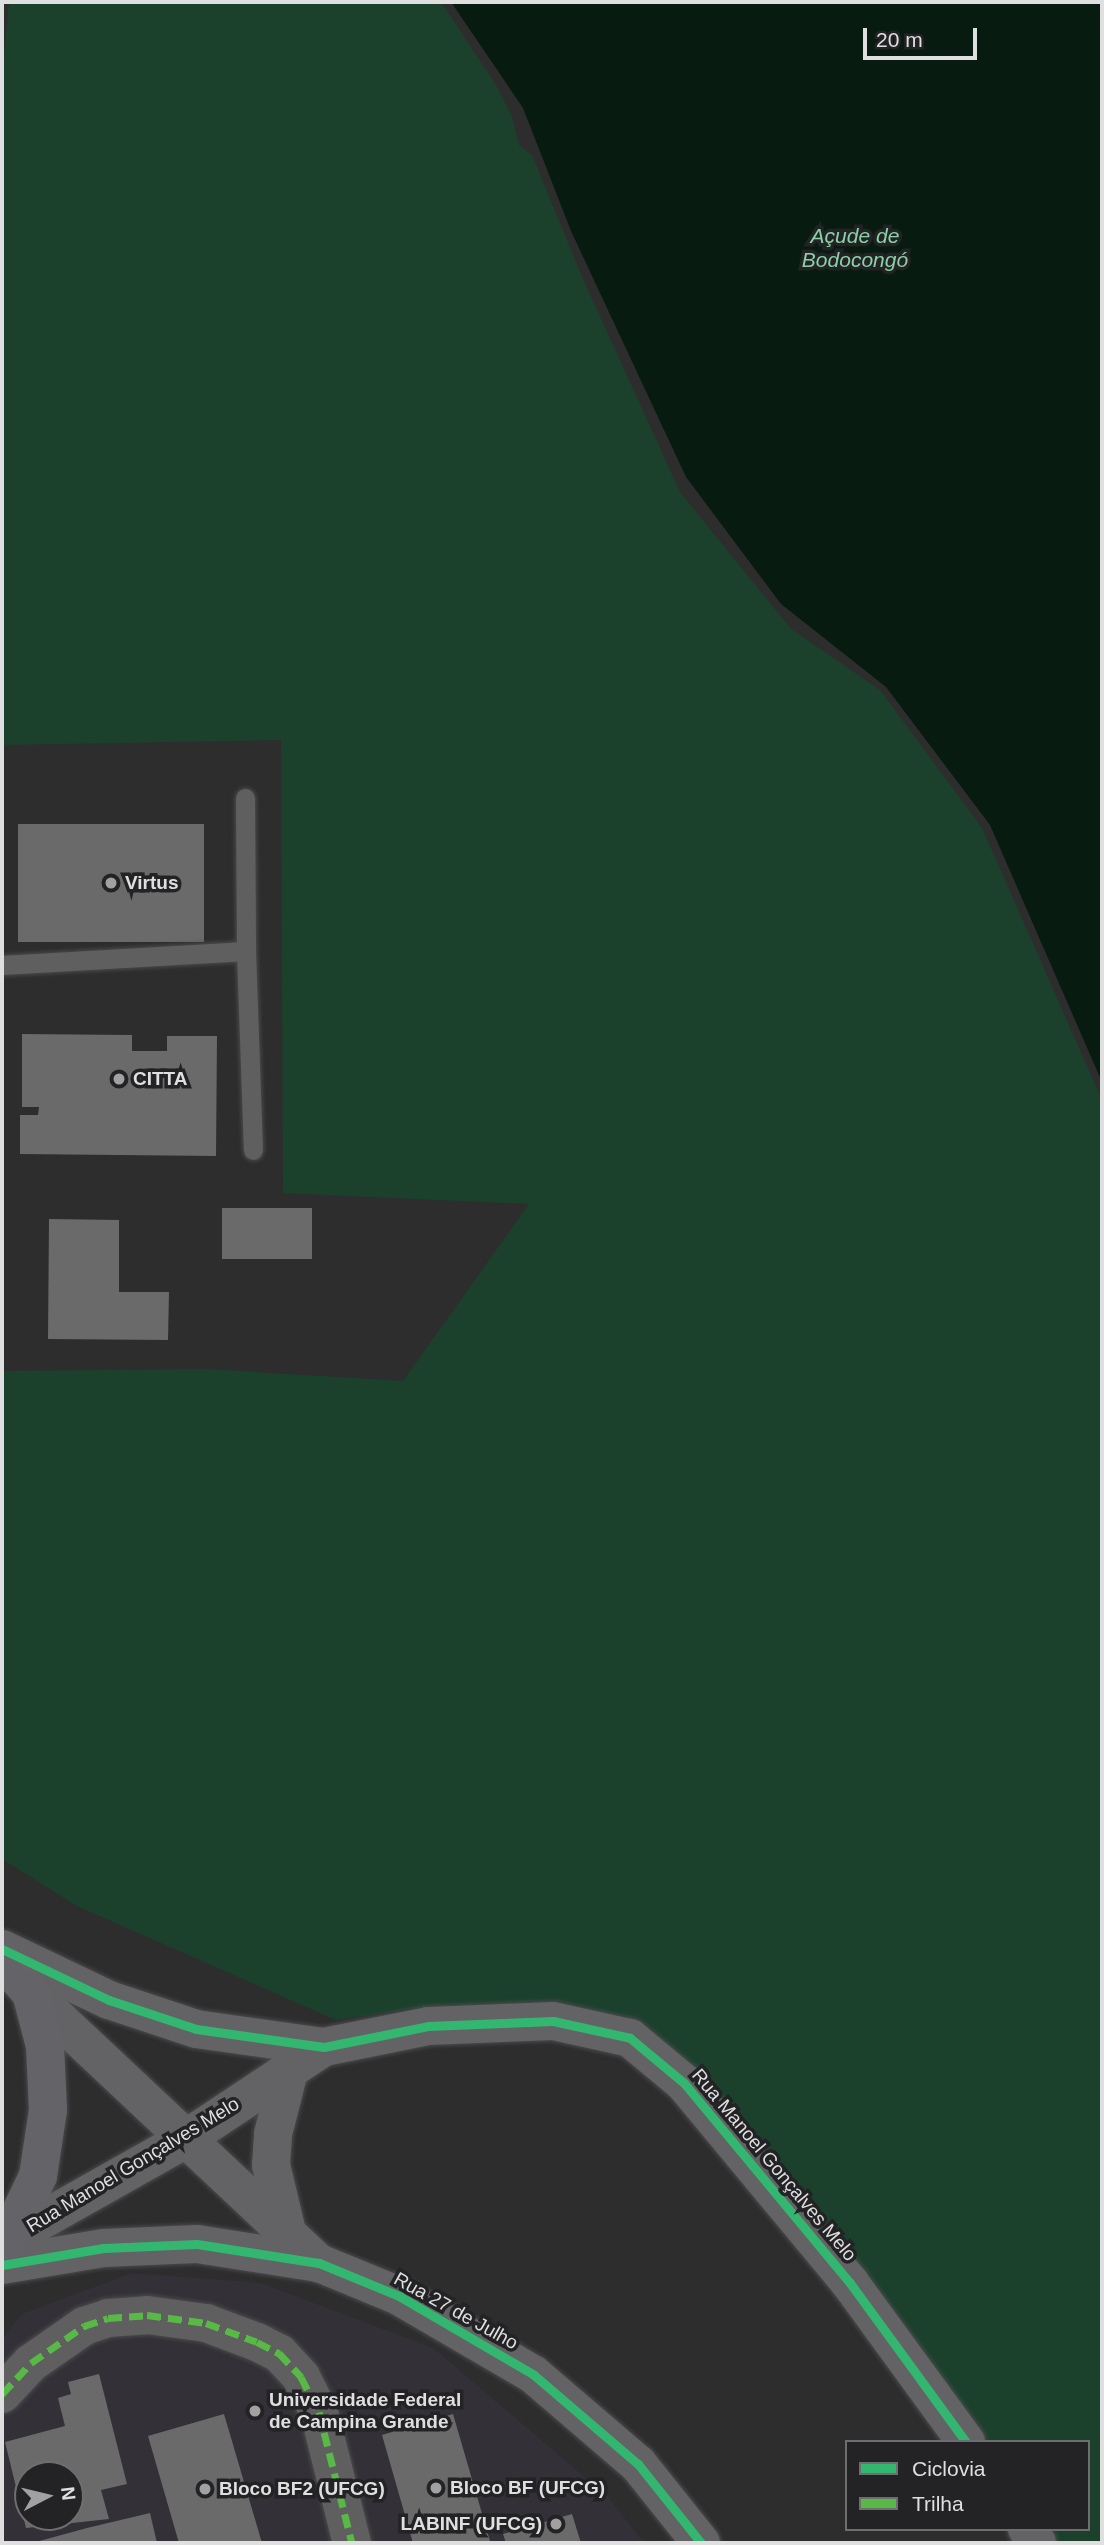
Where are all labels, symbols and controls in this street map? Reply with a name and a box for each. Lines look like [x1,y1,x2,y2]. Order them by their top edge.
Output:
scale bar [866,14,980,58]
text: 20 m [876,28,923,51]
water label: Açude de Bodocongó [802,223,908,273]
place label: Virtus [125,872,179,894]
marker: Virtus [103,875,119,891]
place label: CITTA [133,1068,188,1090]
marker: CITTA [111,1071,127,1087]
street label: Rua Manoel Gonçalves Melo [687,2064,861,2266]
street label: Rua Manoel Gonçalves Melo [23,2092,243,2238]
street label: Rua 27 de Julho [390,2267,522,2355]
place label: Universidade Federal de Campina Grande [269,2389,461,2433]
marker: Universidade Federal de Campina Grande [247,2403,263,2419]
legend [845,2440,1090,2531]
text: Ciclovia [912,2457,986,2480]
north arrow [14,2461,84,2531]
place label: Bloco BF (UFCG) [450,2477,605,2499]
place label: Bloco BF2 (UFCG) [219,2478,385,2500]
marker: Bloco BF (UFCG) [428,2480,444,2496]
marker: Bloco BF2 (UFCG) [197,2481,213,2497]
text: N [57,2486,80,2502]
text: Trilha [912,2492,964,2515]
place label: LABINF (UFCG) [401,2513,542,2535]
marker: LABINF (UFCG) [548,2516,564,2532]

